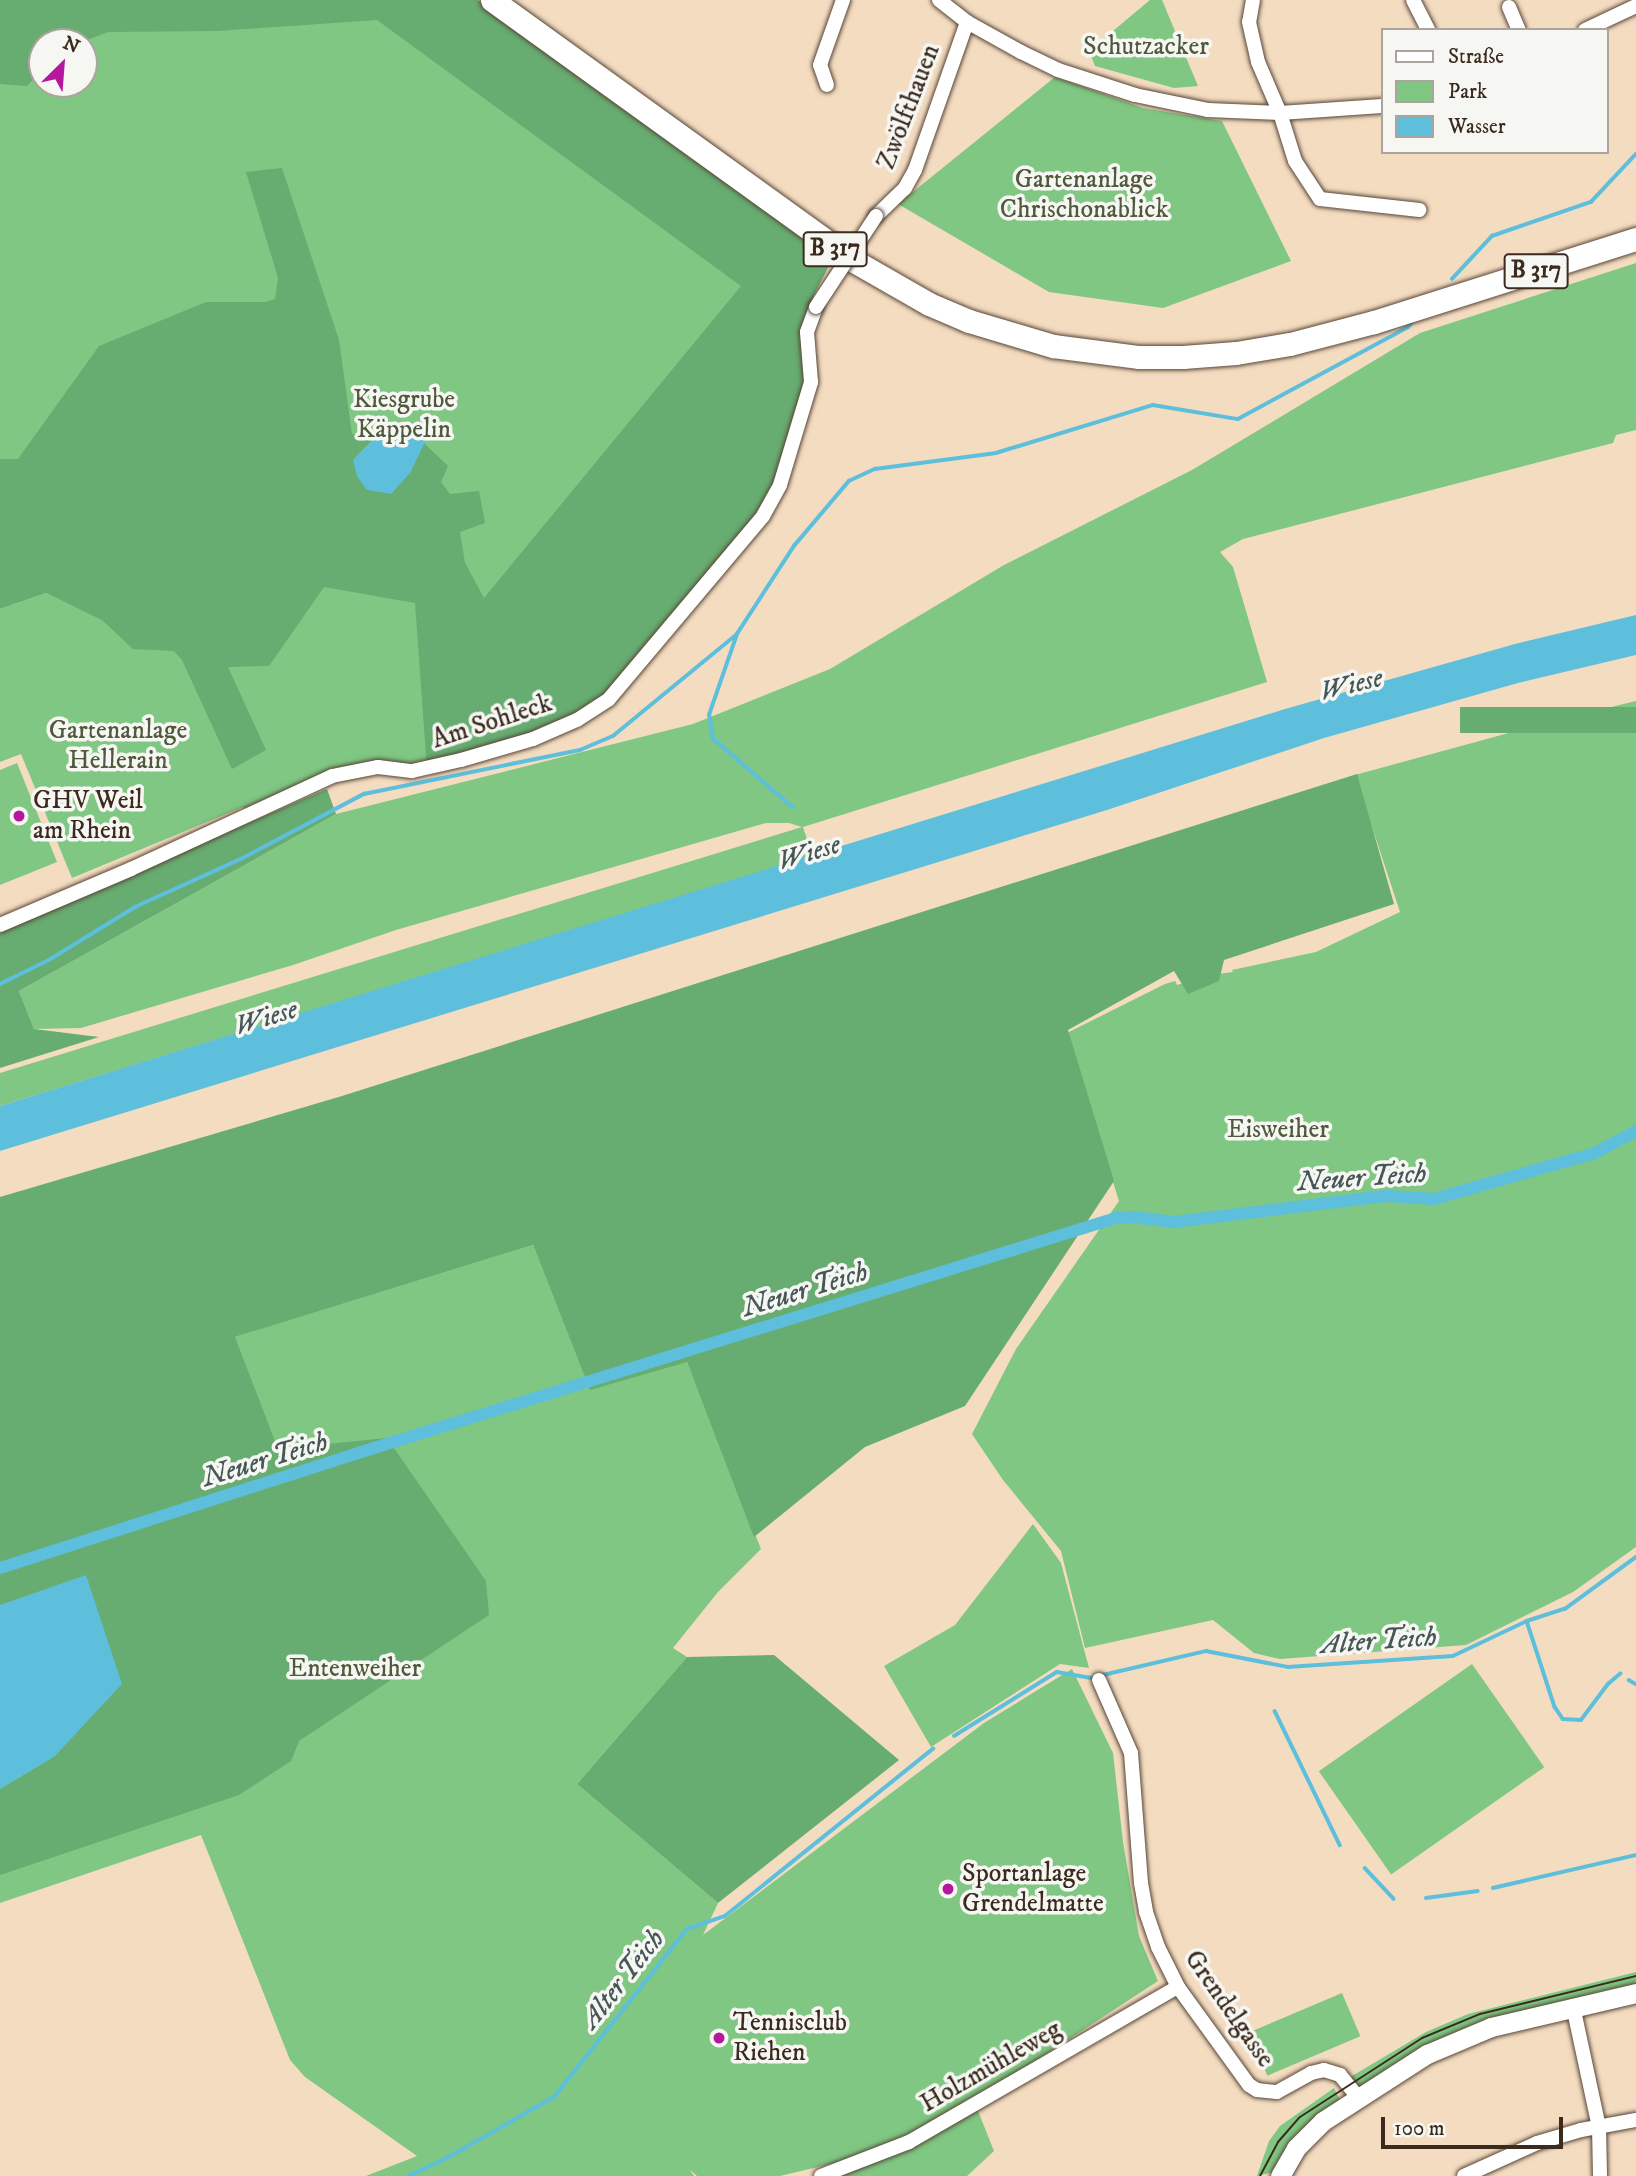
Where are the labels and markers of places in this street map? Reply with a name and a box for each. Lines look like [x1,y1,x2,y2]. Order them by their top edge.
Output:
place label: GHV Weil am Rhein [33,785,143,846]
marker: GHV Weil am Rhein [11,808,27,824]
place label: Sportanlage Grendelmatte [962,1858,1104,1920]
marker: Sportanlage Grendelmatte [940,1881,956,1897]
place label: Tennisclub Riehen [733,2007,847,2068]
marker: Tennisclub Riehen [711,2030,727,2046]

